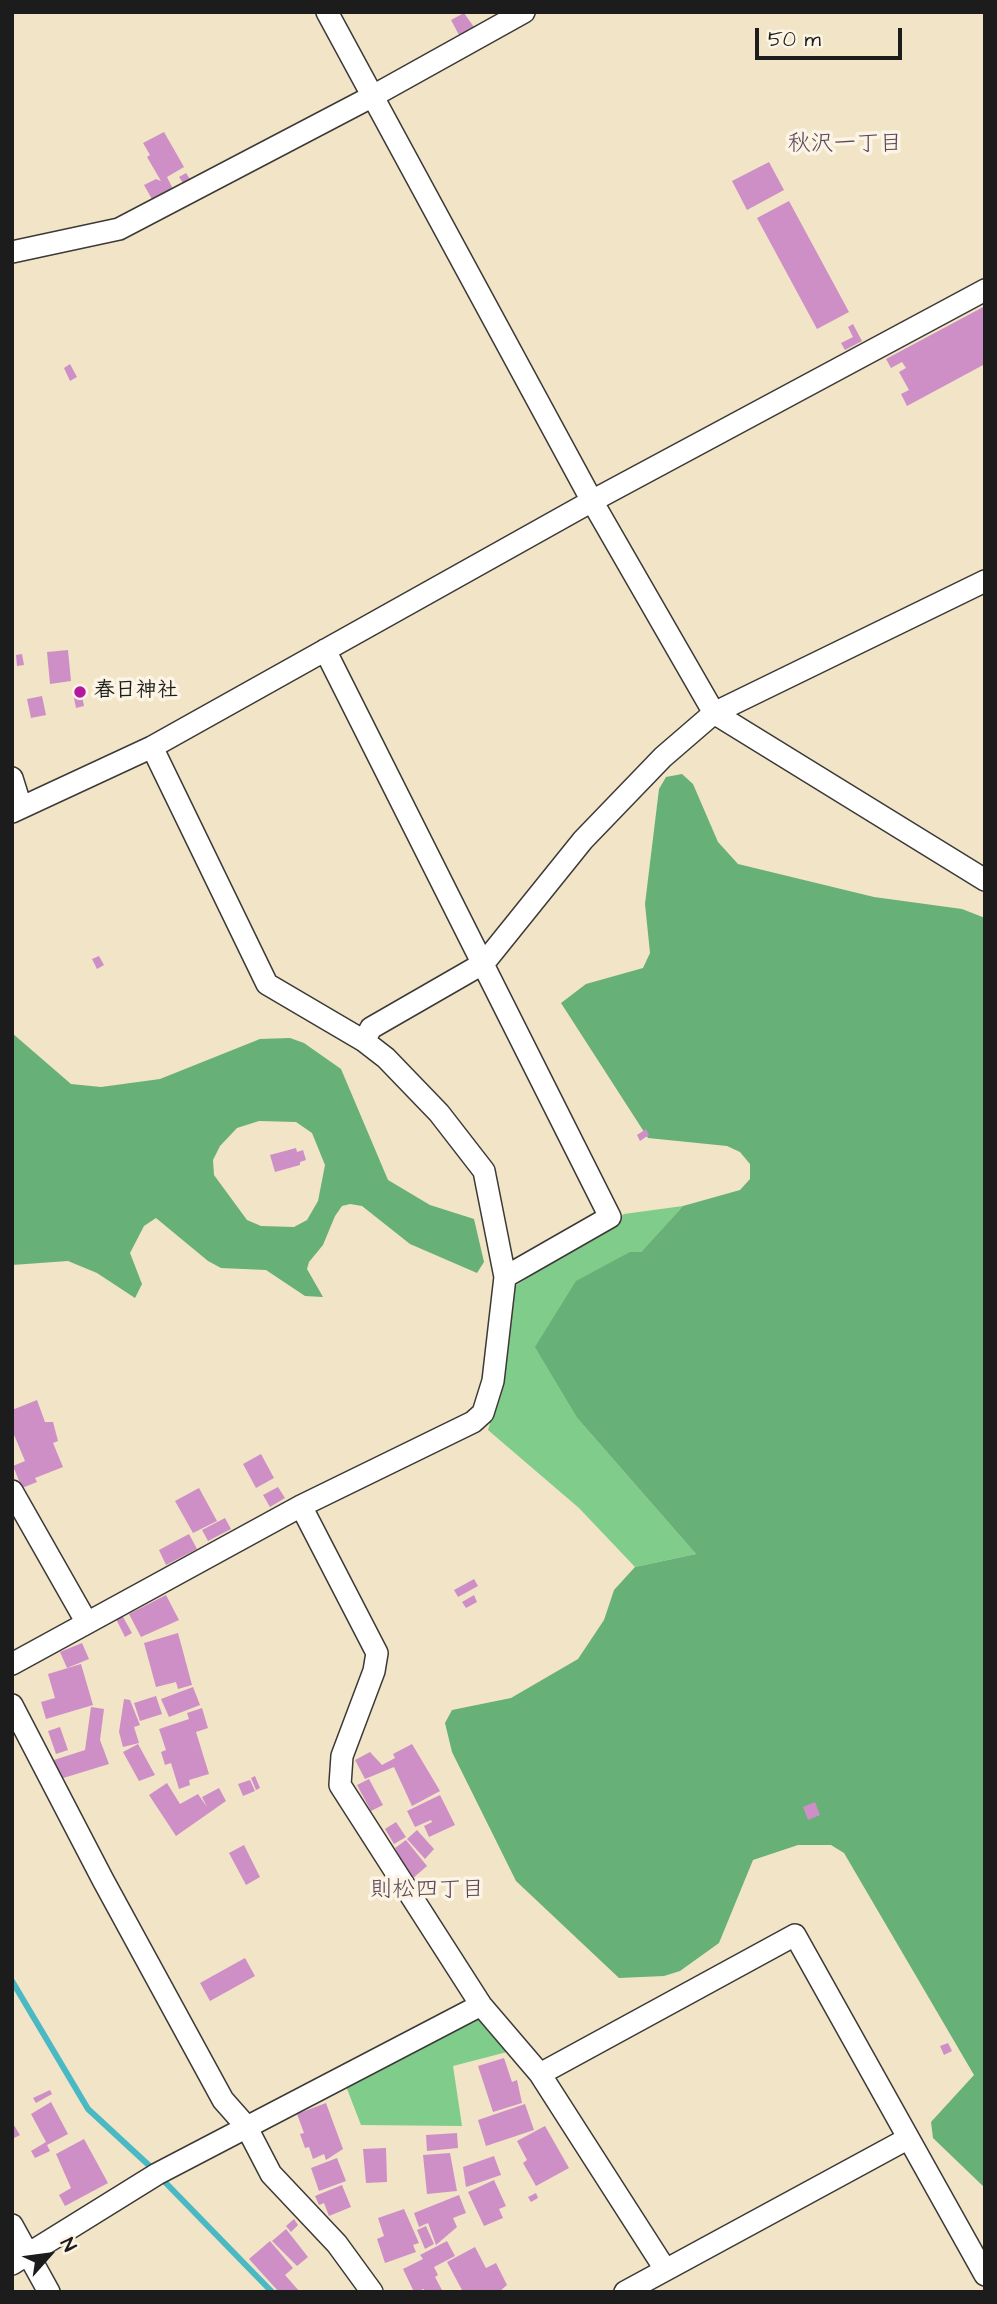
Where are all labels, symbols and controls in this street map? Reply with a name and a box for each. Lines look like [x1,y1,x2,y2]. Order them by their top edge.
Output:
scale bar [759,14,906,58]
text: 50 m [768,25,821,54]
district label: 秋沢一丁目 [788,131,902,159]
place label: 春日神社 [94,679,178,705]
marker: 春日神社 [72,684,88,700]
district label: 則松四丁目 [370,1877,484,1905]
north arrow [14,2220,84,2290]
text: N [53,2233,83,2257]

